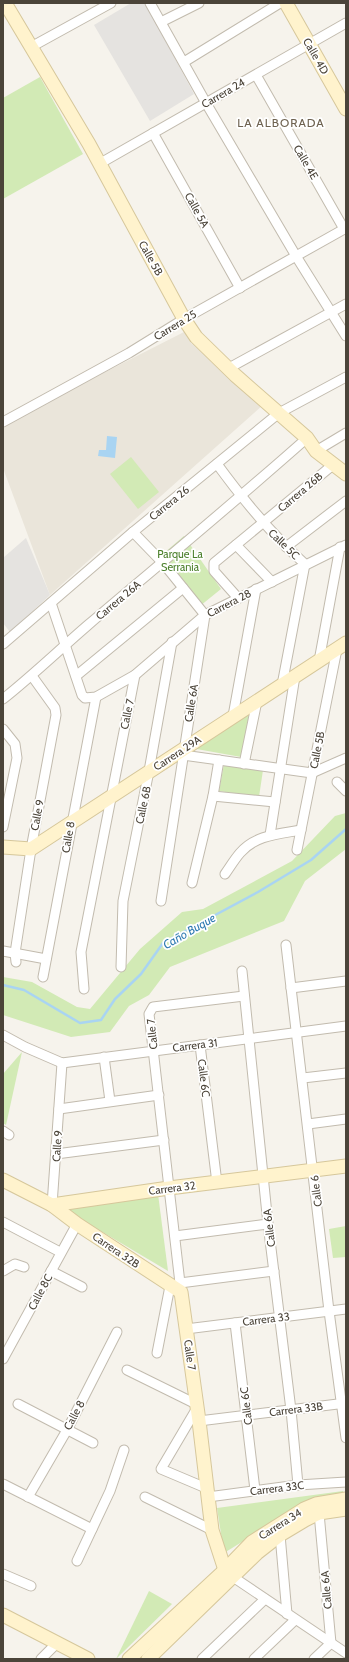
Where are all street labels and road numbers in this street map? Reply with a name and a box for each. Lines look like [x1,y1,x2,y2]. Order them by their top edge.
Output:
street label: Calle 4D [300,35,332,77]
street label: Carrera 24 [199,75,248,111]
street label: Calle 4E [290,142,322,182]
street label: Calle 5A [182,190,212,230]
street label: Calle 5B [136,238,166,278]
street label: Carrera 25 [151,307,199,343]
street label: Carrera 26B [275,469,326,515]
street label: Carrera 26 [146,483,192,523]
street label: Calle 5C [265,526,303,562]
street label: Carrera 26A [93,577,144,623]
street label: Carrera 28 [204,586,254,620]
street label: Calle 6A [181,683,201,723]
street label: Calle 7 [117,697,137,731]
street label: Calle 5B [307,730,328,770]
street label: Carrera 29A [150,732,204,774]
street label: Calle 6B [132,784,154,825]
street label: Calle 9 [27,798,47,832]
street label: Calle 8 [58,820,78,854]
street label: Calle 7 [143,1017,161,1050]
street label: Carrera 31 [172,1035,218,1055]
street label: Calle 6C [195,1058,213,1098]
street label: Calle 9 [49,1130,65,1162]
street label: Calle 6 [307,1174,325,1208]
street label: Carrera 32 [148,1178,197,1198]
street label: Calle 6A [260,1208,278,1248]
street label: Carrera 32B [90,1229,143,1271]
street label: Calle 8C [25,1271,55,1312]
street label: Carrera 33 [242,1309,290,1329]
street label: Calle 7 [181,1339,199,1372]
street label: Calle 6C [237,1386,255,1426]
street label: Calle 8 [60,1398,88,1432]
street label: Carrera 33B [268,1399,324,1419]
street label: Carrera 33C [249,1478,305,1498]
street label: Carrera 34 [256,1505,305,1543]
street label: Calle 6A [317,1570,335,1610]

